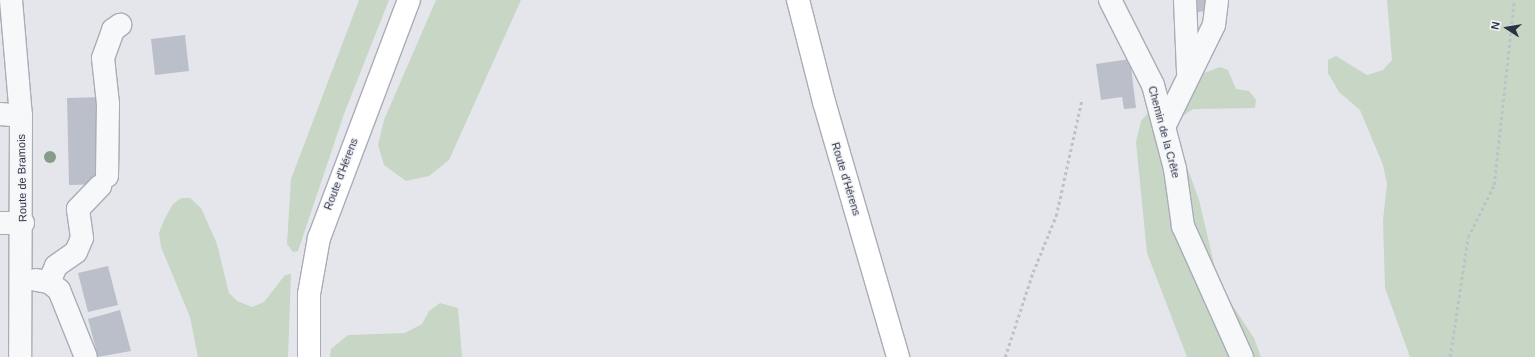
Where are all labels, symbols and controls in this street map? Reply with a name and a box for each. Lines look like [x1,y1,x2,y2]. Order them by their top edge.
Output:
north arrow [1487,8,1527,48]
text: N [1489,20,1502,31]
street label: Chemin de la Crête [1145,85,1183,179]
street label: Route de Bramois [15,134,29,222]
street label: Route d'Hérens [321,136,361,212]
street label: Route d'Hérens [829,141,863,217]

